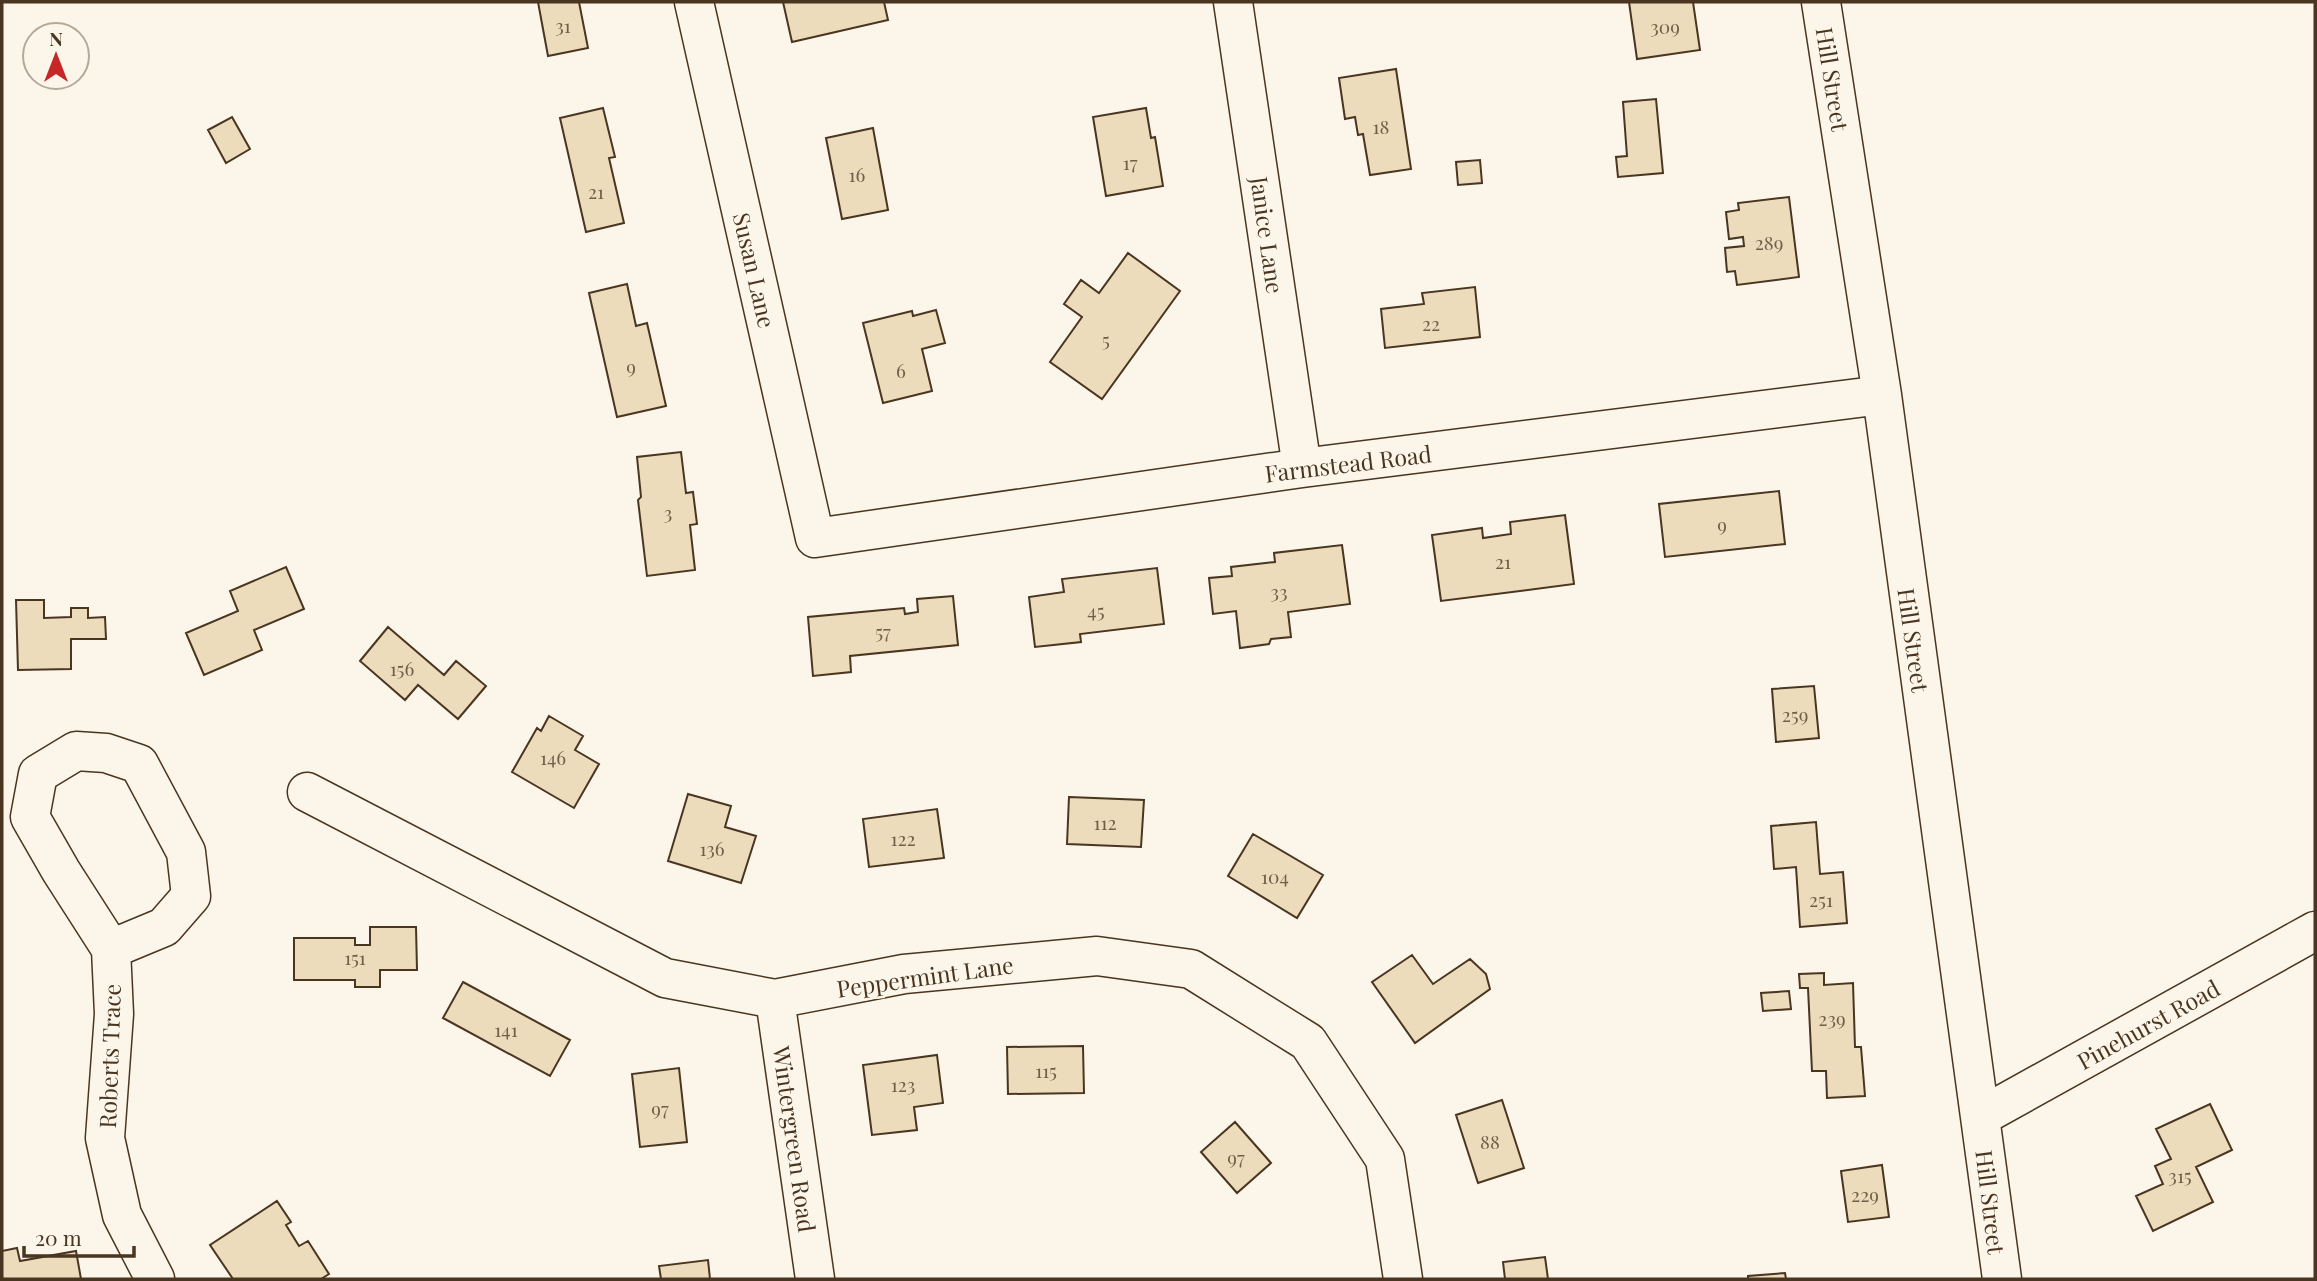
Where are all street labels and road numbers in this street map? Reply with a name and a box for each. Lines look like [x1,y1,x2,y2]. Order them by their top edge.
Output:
street label: Hill Street [1809,25,1857,134]
street label: Janice Lane [1244,174,1292,295]
street label: Susan Lane [727,209,783,331]
street label: Farmstead Road [1263,437,1433,489]
street label: Hill Street [1891,586,1937,695]
street label: Peppermint Lane [835,948,1015,1004]
street label: Pinehurst Road [2071,972,2225,1076]
street label: Roberts Trace [91,983,127,1129]
street label: Wintergreen Road [766,1043,823,1234]
street label: Hill Street [1969,1148,2013,1257]

